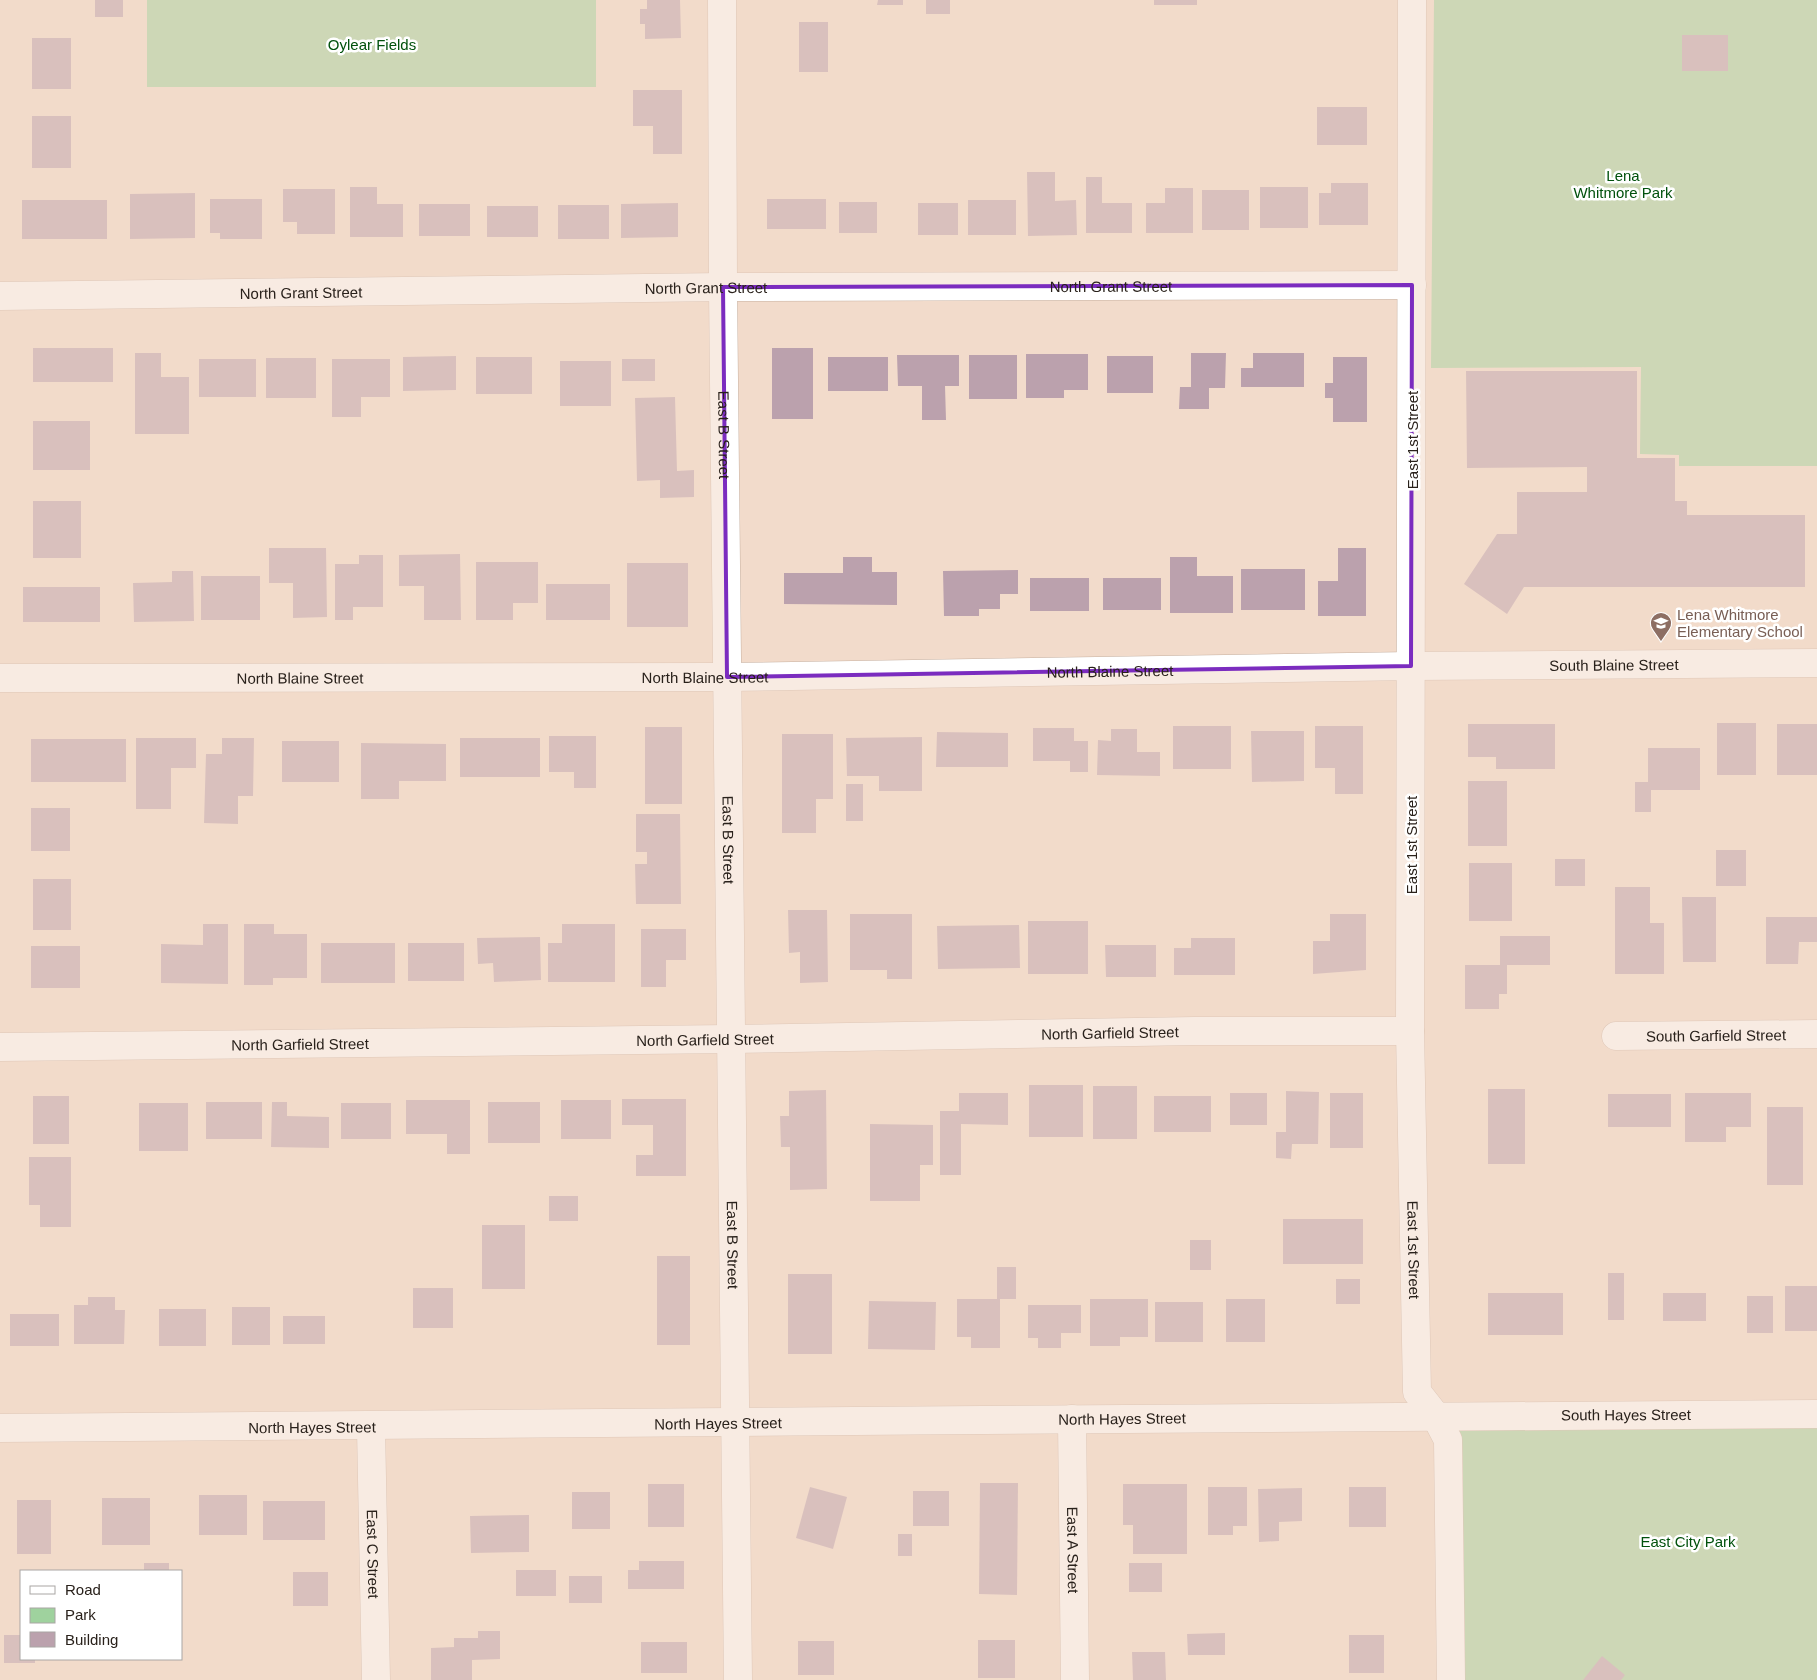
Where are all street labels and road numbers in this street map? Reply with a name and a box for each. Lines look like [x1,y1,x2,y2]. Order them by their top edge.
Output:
street label: North Grant Street [1050,277,1173,295]
street label: North Grant Street [645,278,768,296]
street label: North Grant Street [240,283,363,302]
street label: East 1st Street [1404,390,1421,489]
street label: East B Street [716,391,734,480]
street label: South Blaine Street [1549,656,1679,673]
street label: North Blaine Street [1046,661,1174,680]
street label: North Blaine Street [642,668,769,686]
street label: North Blaine Street [237,669,364,686]
street label: East 1st Street [1403,795,1420,894]
street label: East B Street [720,796,738,885]
street label: North Garfield Street [1041,1023,1180,1042]
street label: South Garfield Street [1646,1026,1787,1044]
street label: North Garfield Street [636,1030,775,1049]
street label: North Garfield Street [231,1034,370,1053]
street label: East B Street [724,1201,742,1290]
street label: East 1st Street [1405,1201,1424,1300]
street label: South Hayes Street [1561,1406,1692,1423]
street label: North Hayes Street [1058,1409,1187,1427]
street label: North Hayes Street [654,1414,783,1432]
street label: North Hayes Street [248,1418,377,1436]
street label: East A Street [1065,1507,1083,1594]
street label: East C Street [364,1509,383,1600]

